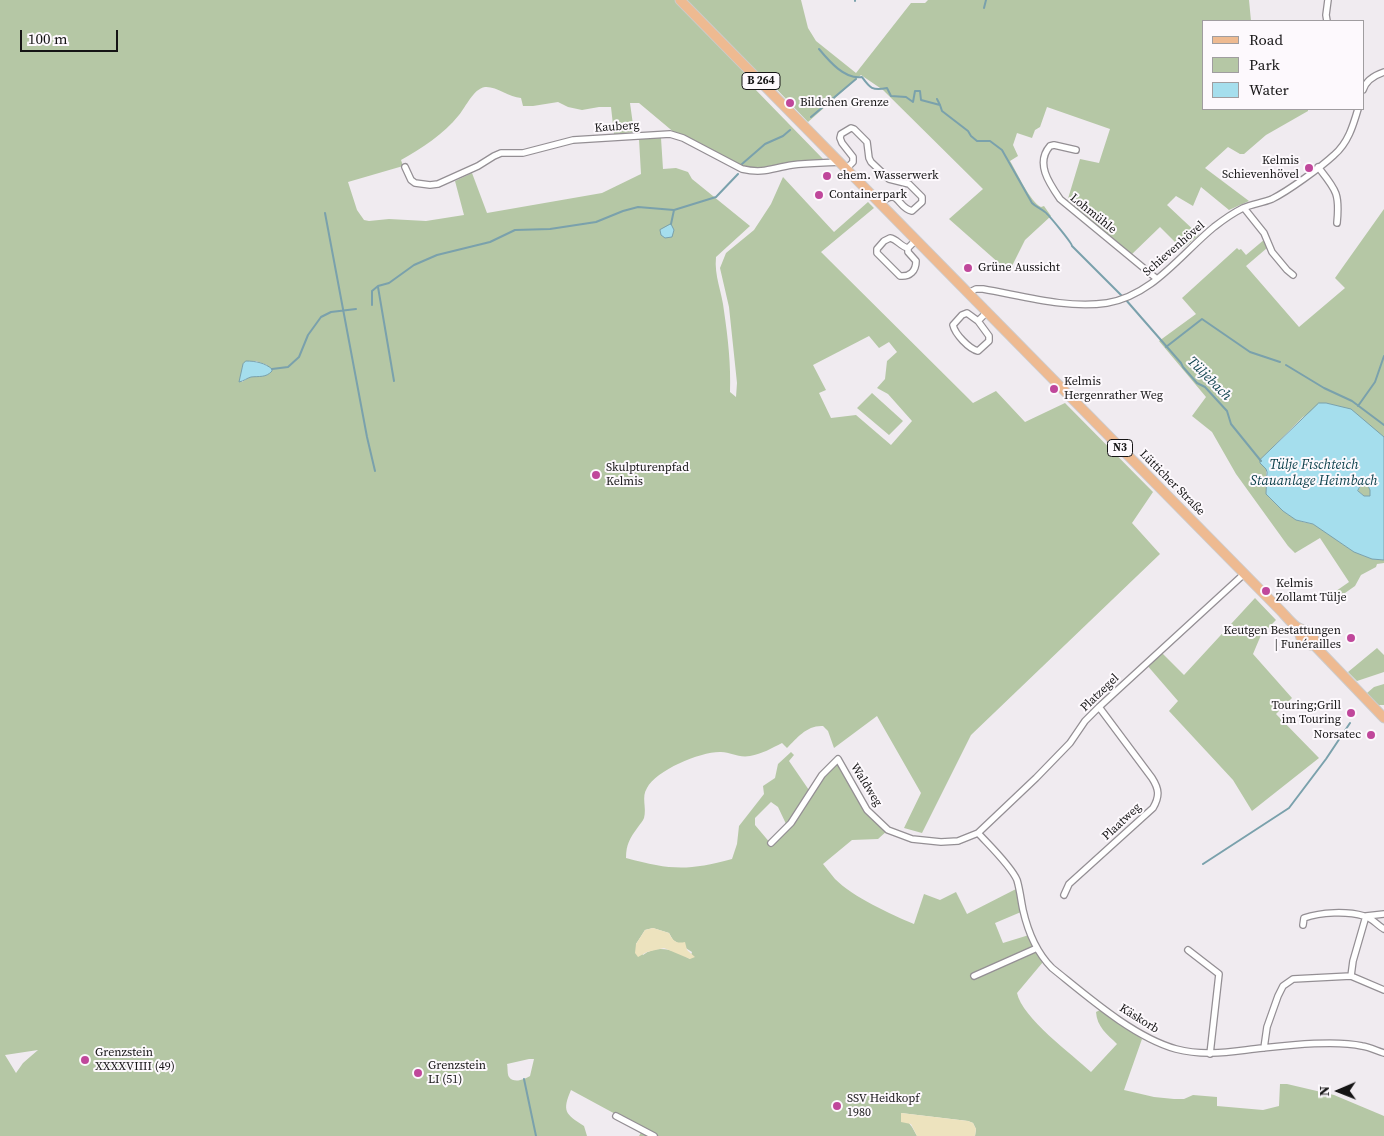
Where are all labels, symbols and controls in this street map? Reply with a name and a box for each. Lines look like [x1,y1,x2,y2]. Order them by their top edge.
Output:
scale bar [22,20,120,52]
legend [1202,20,1364,110]
text: 100 m [28,28,68,49]
text: Road [1249,29,1283,50]
text: Park [1249,54,1280,75]
road number: B 264 [742,72,780,90]
text: Water [1249,79,1289,100]
place label: Bildchen Grenze [800,96,889,110]
marker: Bildchen Grenze [784,97,796,109]
street label: Kauberg [594,118,640,136]
place label: Kelmis Schievenhövel [1222,154,1299,182]
marker: Kelmis Schievenhövel [1303,162,1315,174]
place label: ehem. Wasserwerk [837,169,939,183]
marker: ehem. Wasserwerk [821,170,833,182]
place label: Containerpark [829,188,907,202]
marker: Containerpark [813,189,825,201]
street label: Lohmühle [1067,191,1119,237]
street label: Schievenhövel [1140,218,1208,280]
place label: Grüne Aussicht [978,261,1060,275]
marker: Grüne Aussicht [962,262,974,274]
water label: Tüljebach [1183,353,1235,405]
place label: Kelmis Hergenrather Weg [1064,375,1163,403]
marker: Kelmis Hergenrather Weg [1048,383,1060,395]
road number: N3 [1108,439,1132,456]
street label: Lütticher Straße [1136,447,1208,519]
water label: Tülje Fischteich Stauanlage Heimbach [1250,457,1378,490]
place label: Skulpturenpfad Kelmis [606,461,689,489]
marker: Skulpturenpfad Kelmis [590,469,602,481]
place label: Kelmis Zollamt Tülje [1276,577,1347,605]
marker: Kelmis Zollamt Tülje [1260,585,1272,597]
place label: Keutgen Bestattungen | Funérailles [1223,624,1341,652]
marker: Keutgen Bestattungen | Funérailles [1345,632,1357,644]
street label: Platzegel [1078,671,1122,715]
place label: Touring;Grill im Touring [1271,699,1341,727]
marker: Touring;Grill im Touring [1345,707,1357,719]
place label: Norsatec [1314,728,1361,742]
marker: Norsatec [1365,729,1377,741]
street label: Waldweg [847,761,885,809]
street label: Plaatweg [1100,800,1144,844]
street label: Käskorb [1117,1001,1161,1037]
place label: Grenzstein XXXXVIIII (49) [95,1046,175,1074]
marker: Grenzstein XXXXVIIII (49) [79,1054,91,1066]
place label: Grenzstein LI (51) [428,1059,486,1087]
north arrow [1314,1066,1364,1116]
marker: Grenzstein LI (51) [412,1067,424,1079]
text: N [1314,1086,1334,1097]
place label: SSV Heidkopf 1980 [847,1092,919,1120]
marker: SSV Heidkopf 1980 [831,1100,843,1112]

